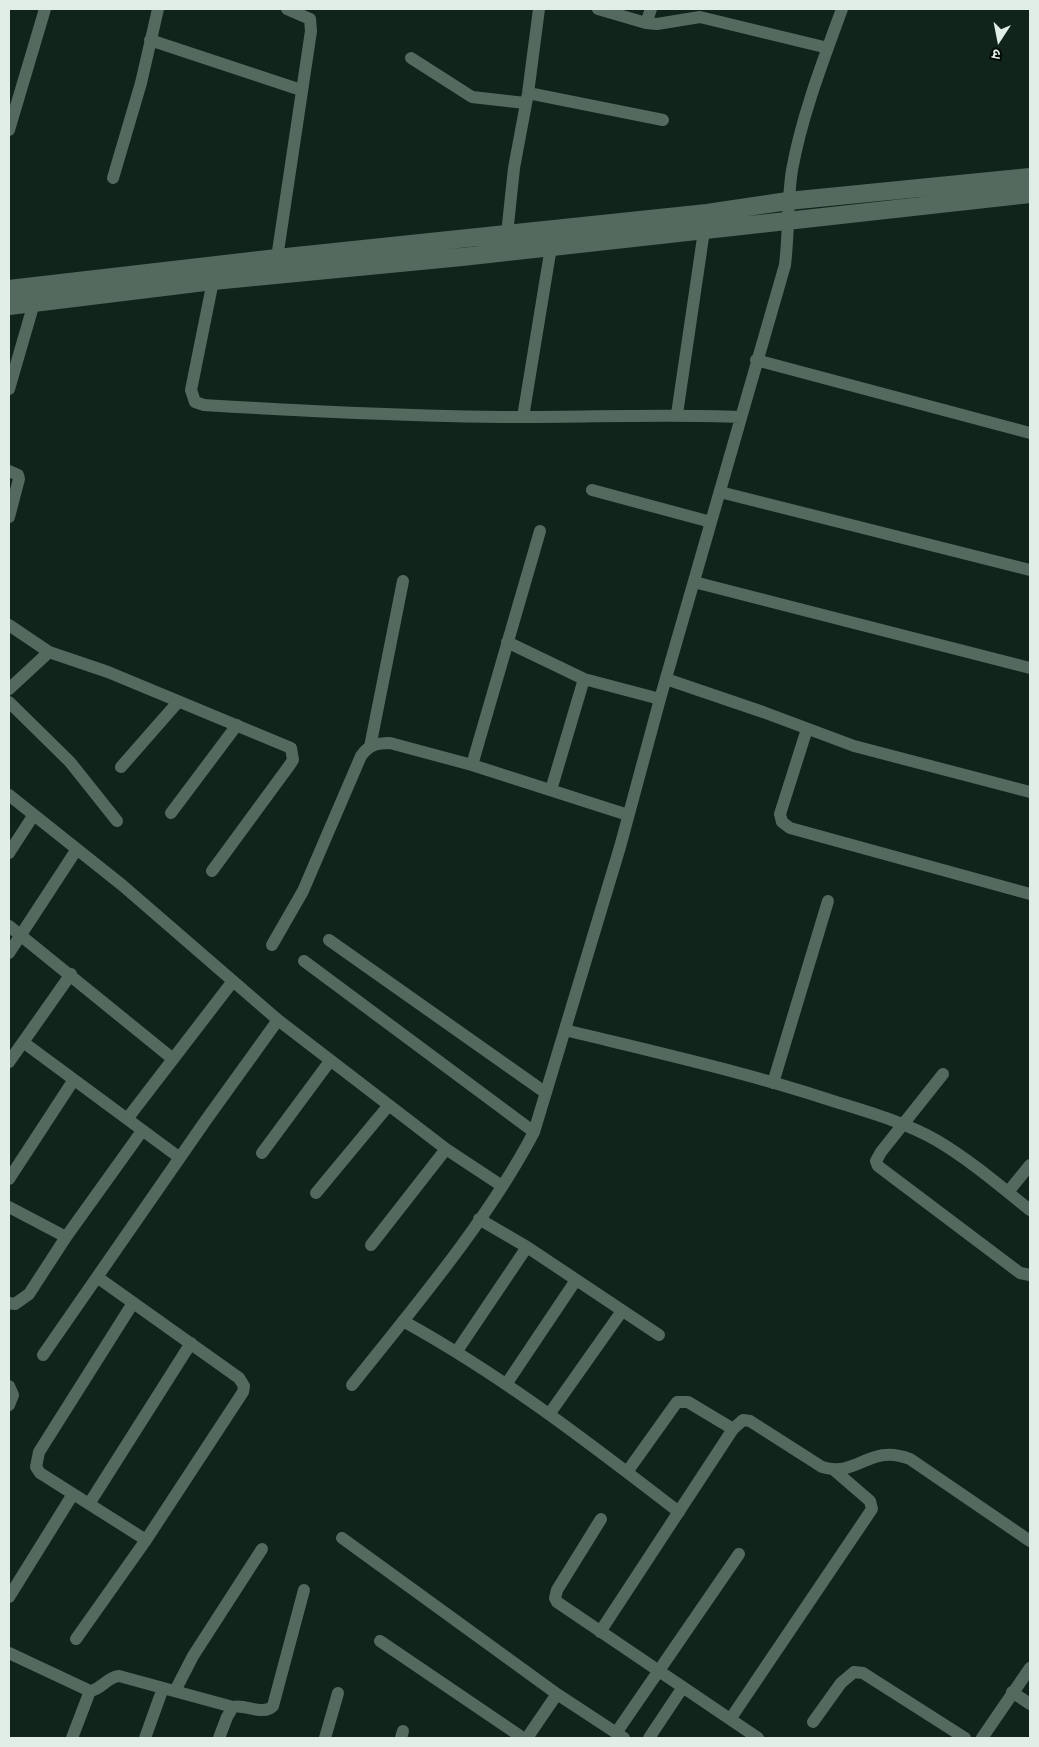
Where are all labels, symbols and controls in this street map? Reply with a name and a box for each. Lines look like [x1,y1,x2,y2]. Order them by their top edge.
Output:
north arrow [974,15,1024,65]
text: उ [991,46,1002,63]

